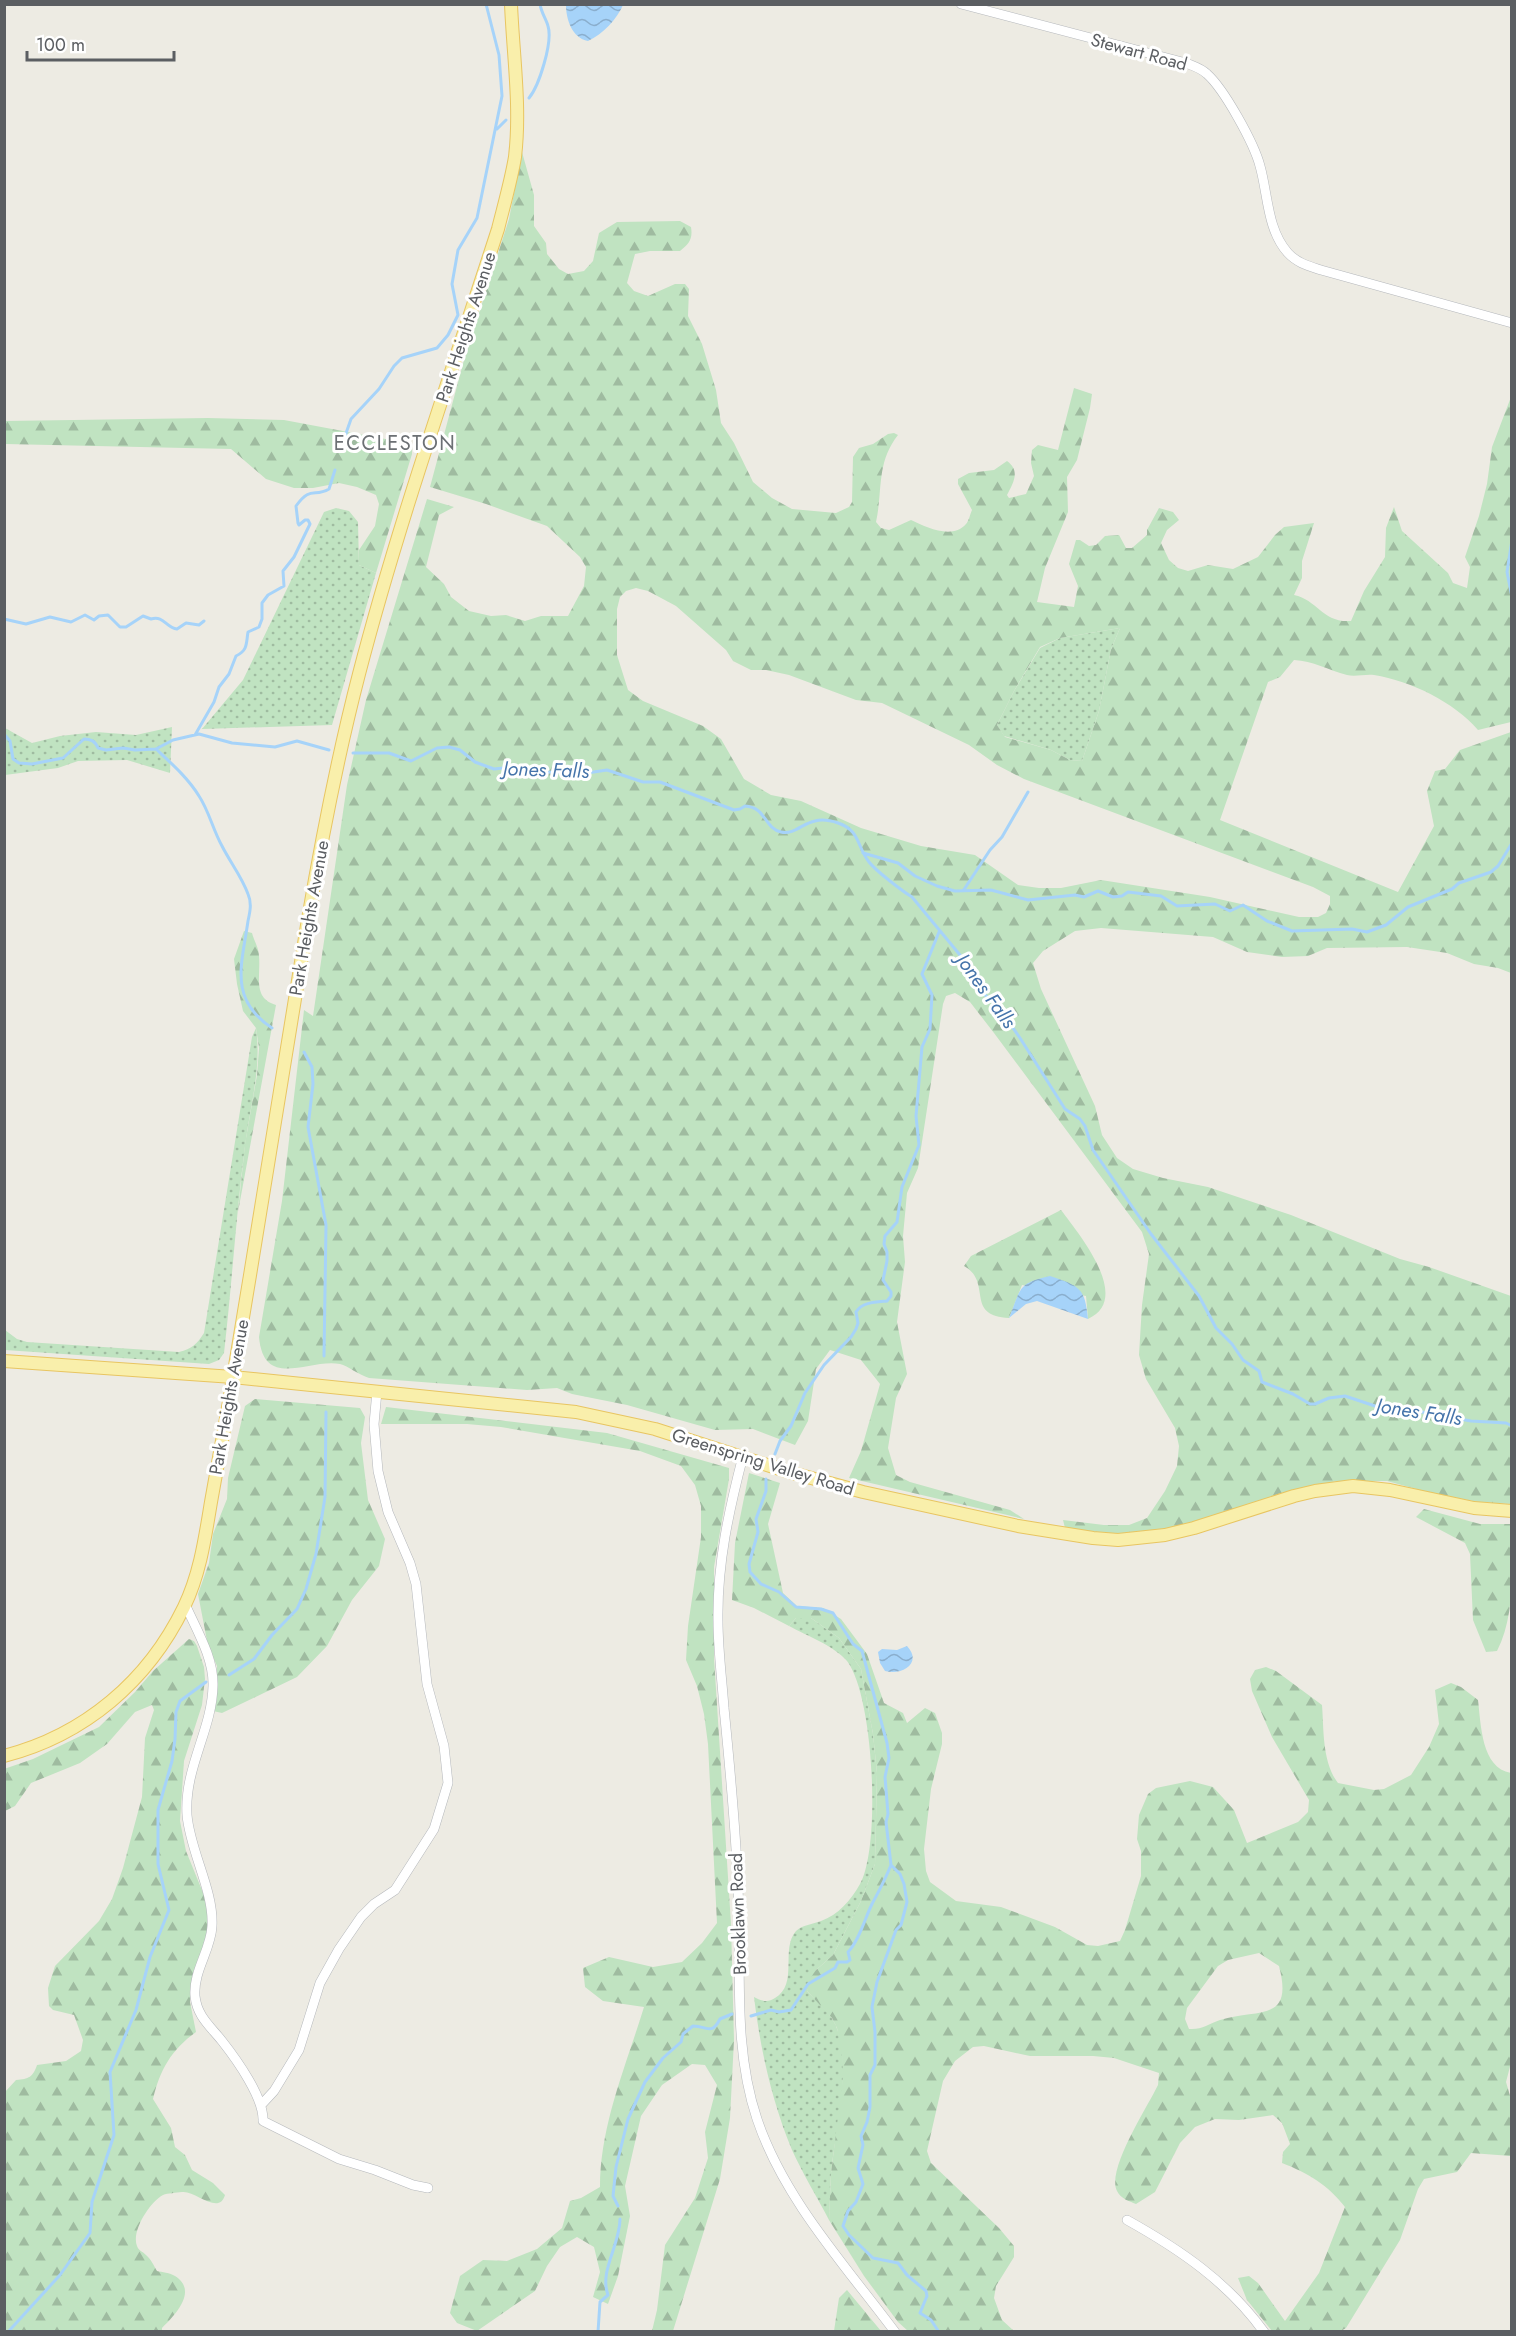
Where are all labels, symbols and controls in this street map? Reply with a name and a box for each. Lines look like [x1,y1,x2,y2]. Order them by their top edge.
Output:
scale bar [27,24,174,62]
street label: Stewart Road [1088,27,1190,77]
text: 100 m [36,32,85,58]
street label: Park Heights Avenue [429,248,503,406]
district label: ECCLESTON [334,429,456,458]
water label: Jones Falls [498,754,590,786]
street label: Park Heights Avenue [283,838,335,998]
water label: Jones Falls [947,944,1023,1035]
street label: Park Heights Avenue [203,1317,255,1477]
water label: Jones Falls [1370,1390,1464,1433]
street label: Greenspring Valley Road [669,1422,857,1502]
street label: Brooklawn Road [723,1853,753,1975]

